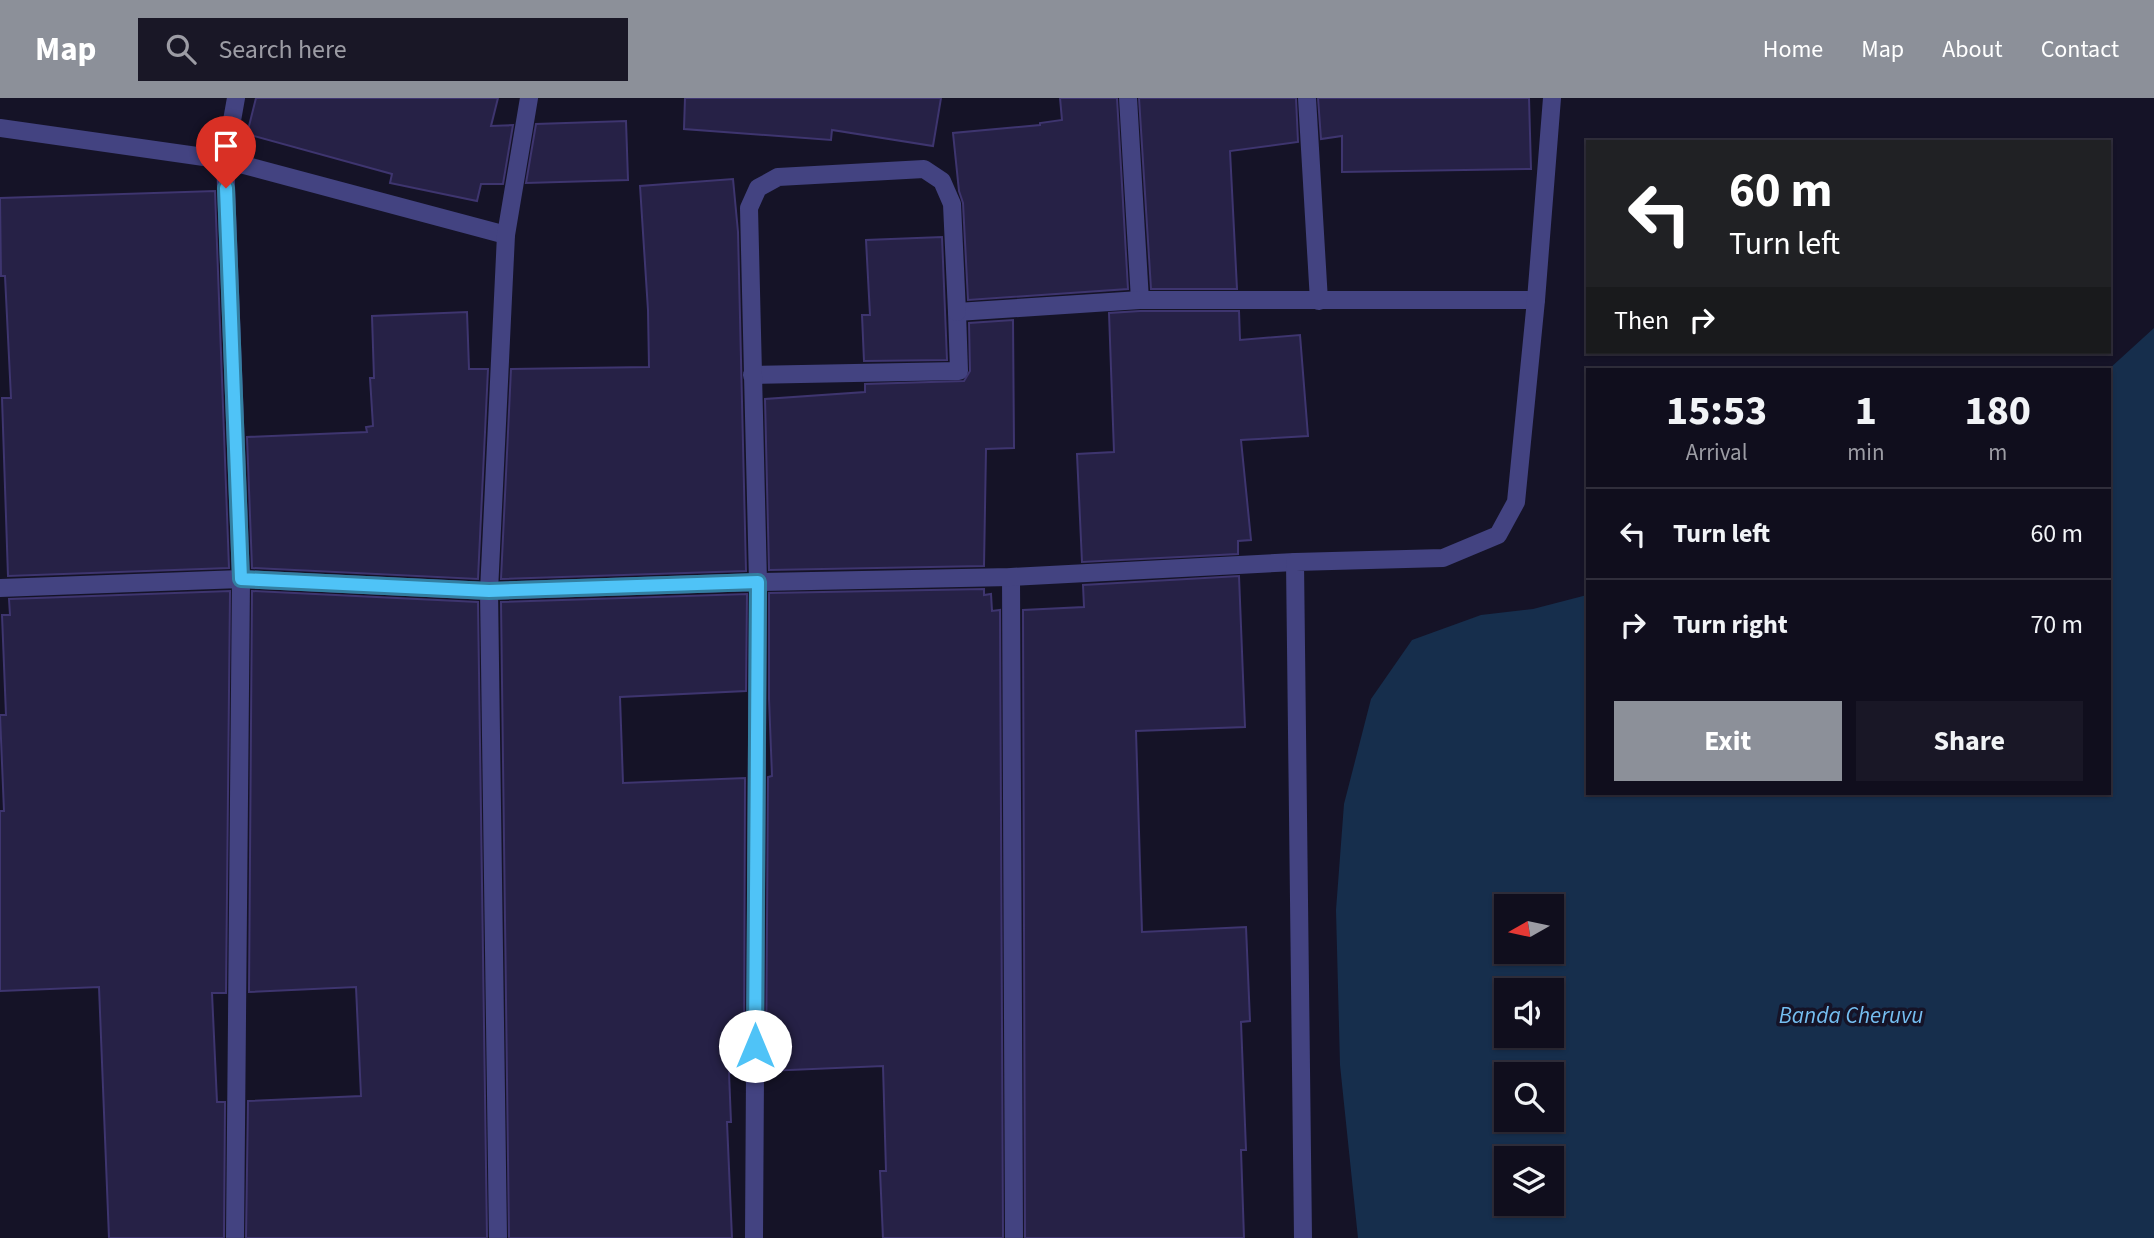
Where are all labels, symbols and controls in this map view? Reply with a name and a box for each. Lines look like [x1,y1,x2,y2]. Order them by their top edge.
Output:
search box [138,18,628,81]
text: Map [35,26,96,73]
icon: search [162,30,200,68]
text: Search here [218,31,347,68]
text: Home [1763,32,1823,67]
text: Map [1861,32,1904,67]
text: About [1942,32,2003,67]
text: Contact [2041,32,2119,67]
pin [196,116,256,188]
icon: arrive [207,127,245,165]
text: 60 m [1729,156,1833,226]
icon: left [1614,168,1705,259]
text: Turn left [1729,221,1840,267]
icon: right [1683,301,1721,339]
text: Then [1614,302,1669,339]
text: 15:53 [1666,381,1767,441]
text: 1 [1855,381,1877,441]
text: 180 [1964,381,2031,441]
text: Arrival [1686,436,1748,469]
text: min [1847,436,1885,469]
text: m [1988,436,2007,469]
icon: left [1614,515,1652,553]
text: Turn left [1673,515,1770,552]
text: 60 m [2030,515,2083,552]
icon: right [1614,606,1652,644]
text: Turn right [1673,606,1788,643]
text: 70 m [2030,606,2083,643]
button: Exit [1614,701,1842,781]
button: Share [1856,701,2083,781]
north arrow [1494,894,1564,964]
map controls [1494,894,1564,1216]
button: sound [1494,978,1564,1048]
water label: Banda Cheruvu [1779,999,1923,1032]
position arrow [718,1009,792,1083]
button: search [1494,1062,1564,1132]
button: layers [1494,1146,1564,1216]

